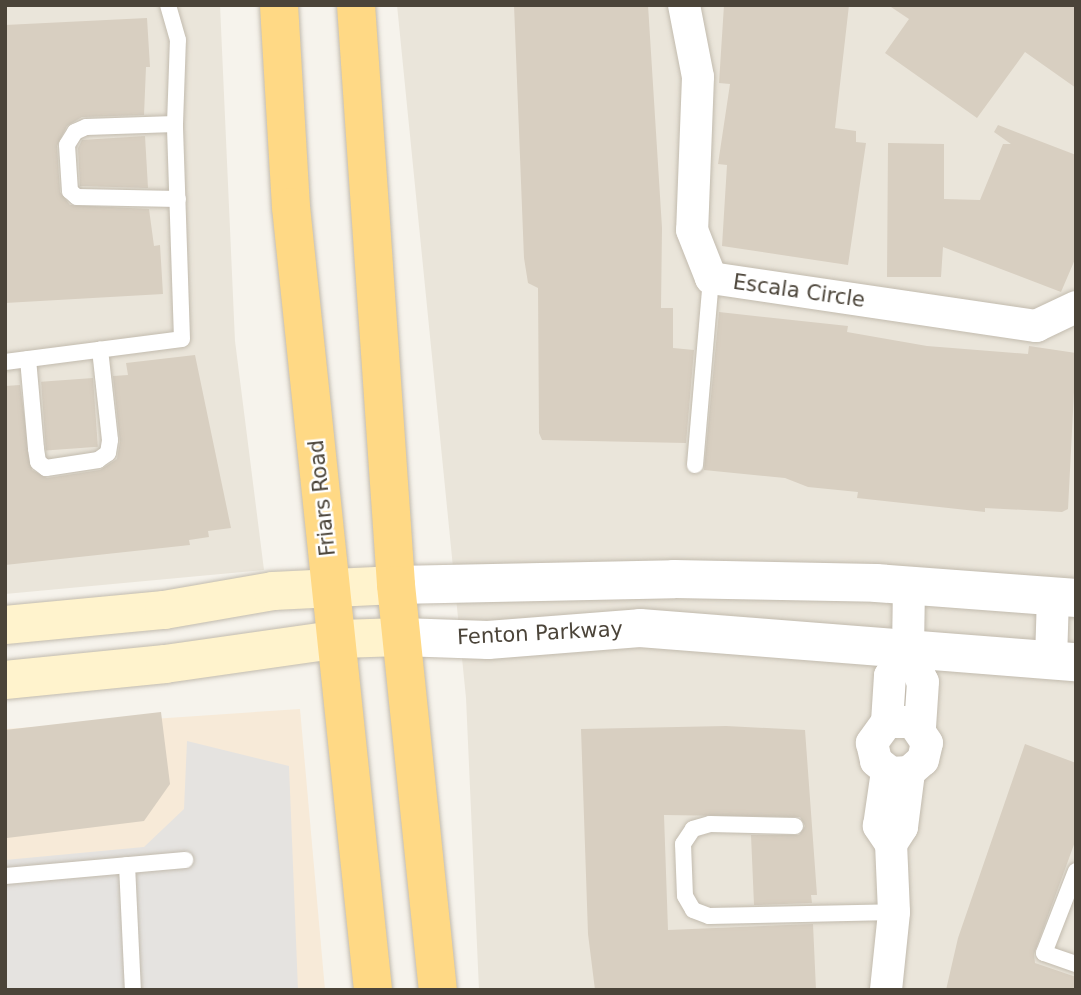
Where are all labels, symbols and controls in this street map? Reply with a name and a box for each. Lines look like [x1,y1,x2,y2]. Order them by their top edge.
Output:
street label: Escala Circle [731,269,867,313]
street label: Friars Road [303,439,341,557]
street label: Fenton Parkway [456,616,624,650]

